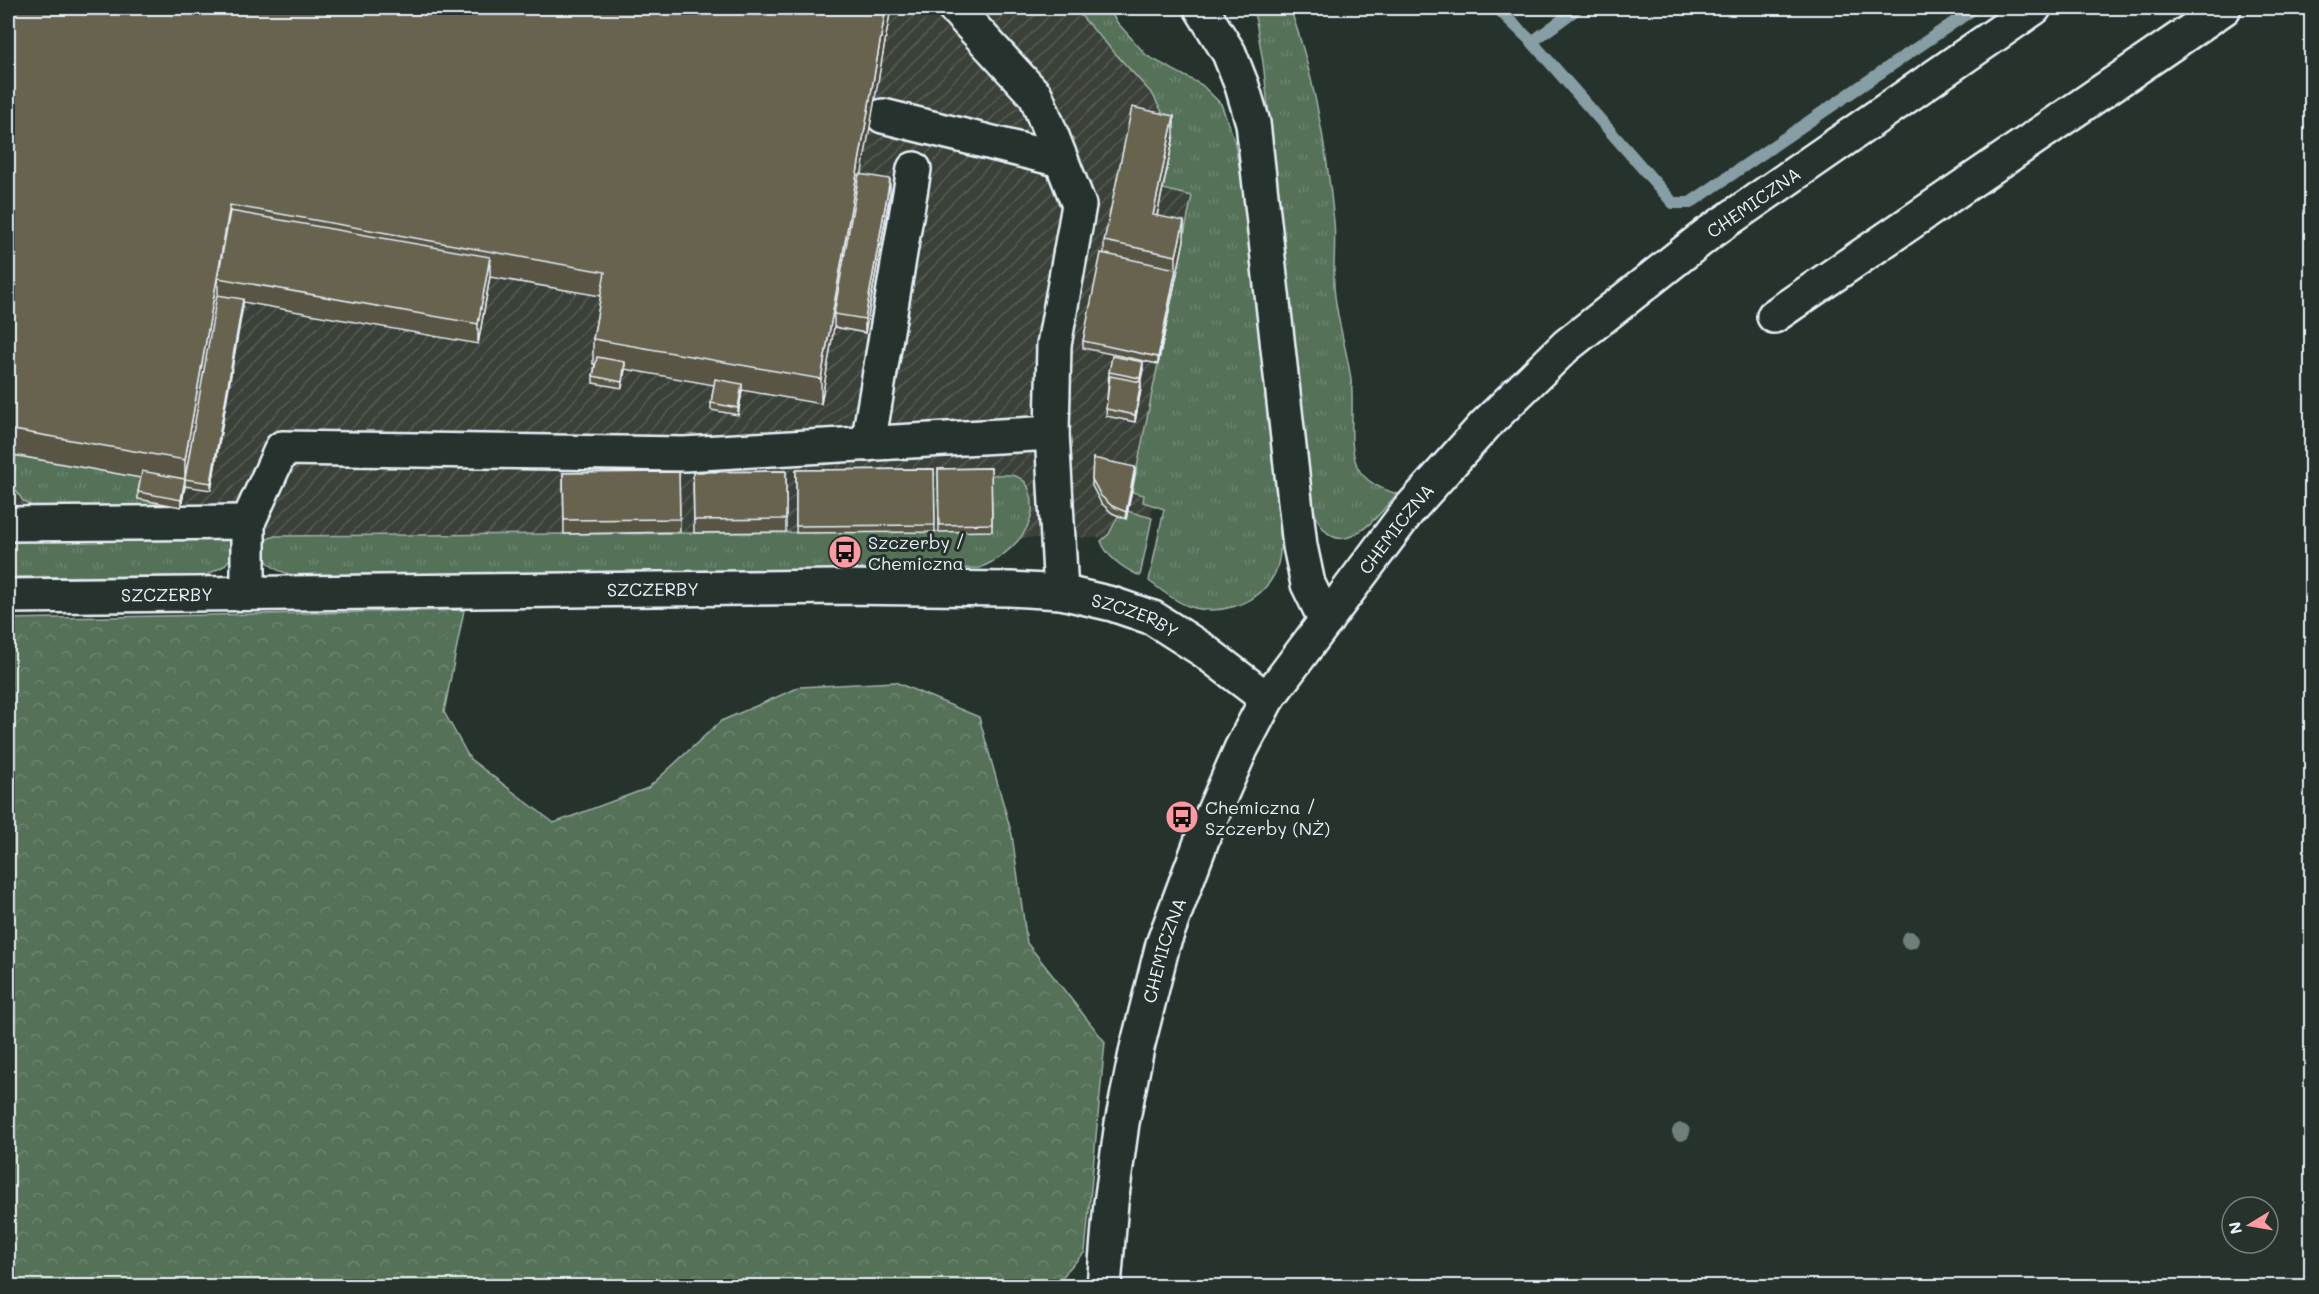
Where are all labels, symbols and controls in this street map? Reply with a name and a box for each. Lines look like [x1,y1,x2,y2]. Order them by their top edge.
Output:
street label: CHEMICZNA [1702,161,1805,243]
street label: CHEMICZNA [1353,478,1439,579]
place label: Szczerby / Chemiczna [868,530,965,575]
bus stop icon: Szczerby / Chemiczna [827,534,863,570]
street label: SZCZERBY [607,577,699,602]
street label: SZCZERBY [121,582,213,607]
street label: SZCZERBY [1089,588,1183,643]
place label: Chemiczna / Szczerby (NŻ) [1205,795,1330,840]
bus stop icon: Chemiczna / Szczerby (NŻ) [1164,799,1200,835]
street label: CHEMICZNA [1137,894,1191,1005]
north arrow [2220,1195,2280,1255]
text: N [2223,1220,2246,1236]

